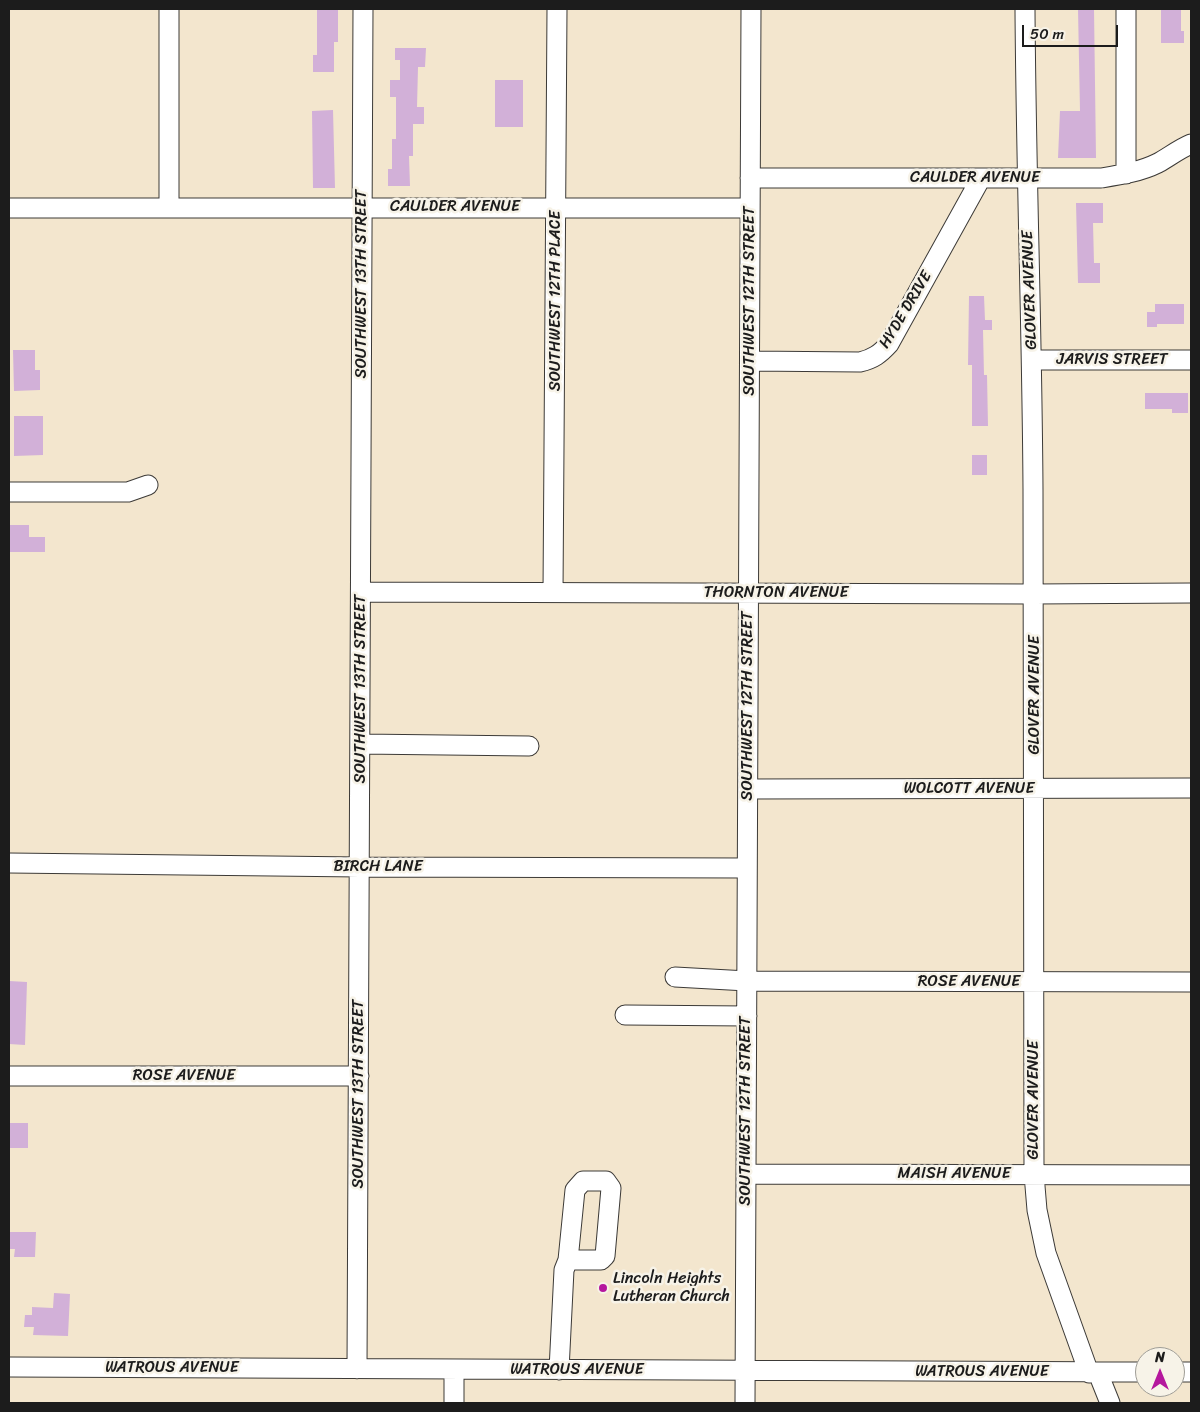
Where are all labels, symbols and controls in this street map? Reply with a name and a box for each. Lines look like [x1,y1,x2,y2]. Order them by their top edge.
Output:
scale bar [1025,15,1121,47]
text: 50 m [1030,21,1064,47]
street label: CAULDER AVENUE [910,168,1040,188]
street label: SOUTHWEST 13TH STREET [352,190,372,378]
street label: CAULDER AVENUE [390,197,520,217]
street label: SOUTHWEST 12TH STREET [740,206,760,396]
street label: SOUTHWEST 12TH PLACE [546,211,566,391]
street label: GLOVER AVENUE [1018,230,1042,350]
street label: HYDE DRIVE [875,268,937,352]
street label: JARVIS STREET [1056,350,1168,370]
street label: THORNTON AVENUE [704,583,848,603]
street label: SOUTHWEST 13TH STREET [351,595,371,783]
street label: SOUTHWEST 12TH STREET [738,611,758,801]
street label: GLOVER AVENUE [1025,635,1045,755]
street label: WOLCOTT AVENUE [904,779,1034,799]
street label: BIRCH LANE [333,857,423,877]
street label: ROSE AVENUE [918,972,1020,992]
street label: SOUTHWEST 13TH STREET [349,1000,369,1188]
street label: SOUTHWEST 12TH STREET [736,1016,756,1206]
street label: GLOVER AVENUE [1024,1040,1044,1160]
street label: ROSE AVENUE [133,1066,235,1086]
street label: MAISH AVENUE [897,1164,1011,1184]
place label: Lincoln Heights Lutheran Church [613,1269,730,1307]
marker: Lincoln Heights Lutheran Church [597,1282,609,1294]
text: N [1155,1345,1165,1370]
north arrow [1135,1347,1185,1397]
street label: WATROUS AVENUE [105,1358,239,1378]
street label: WATROUS AVENUE [510,1360,644,1380]
street label: WATROUS AVENUE [915,1362,1049,1382]

